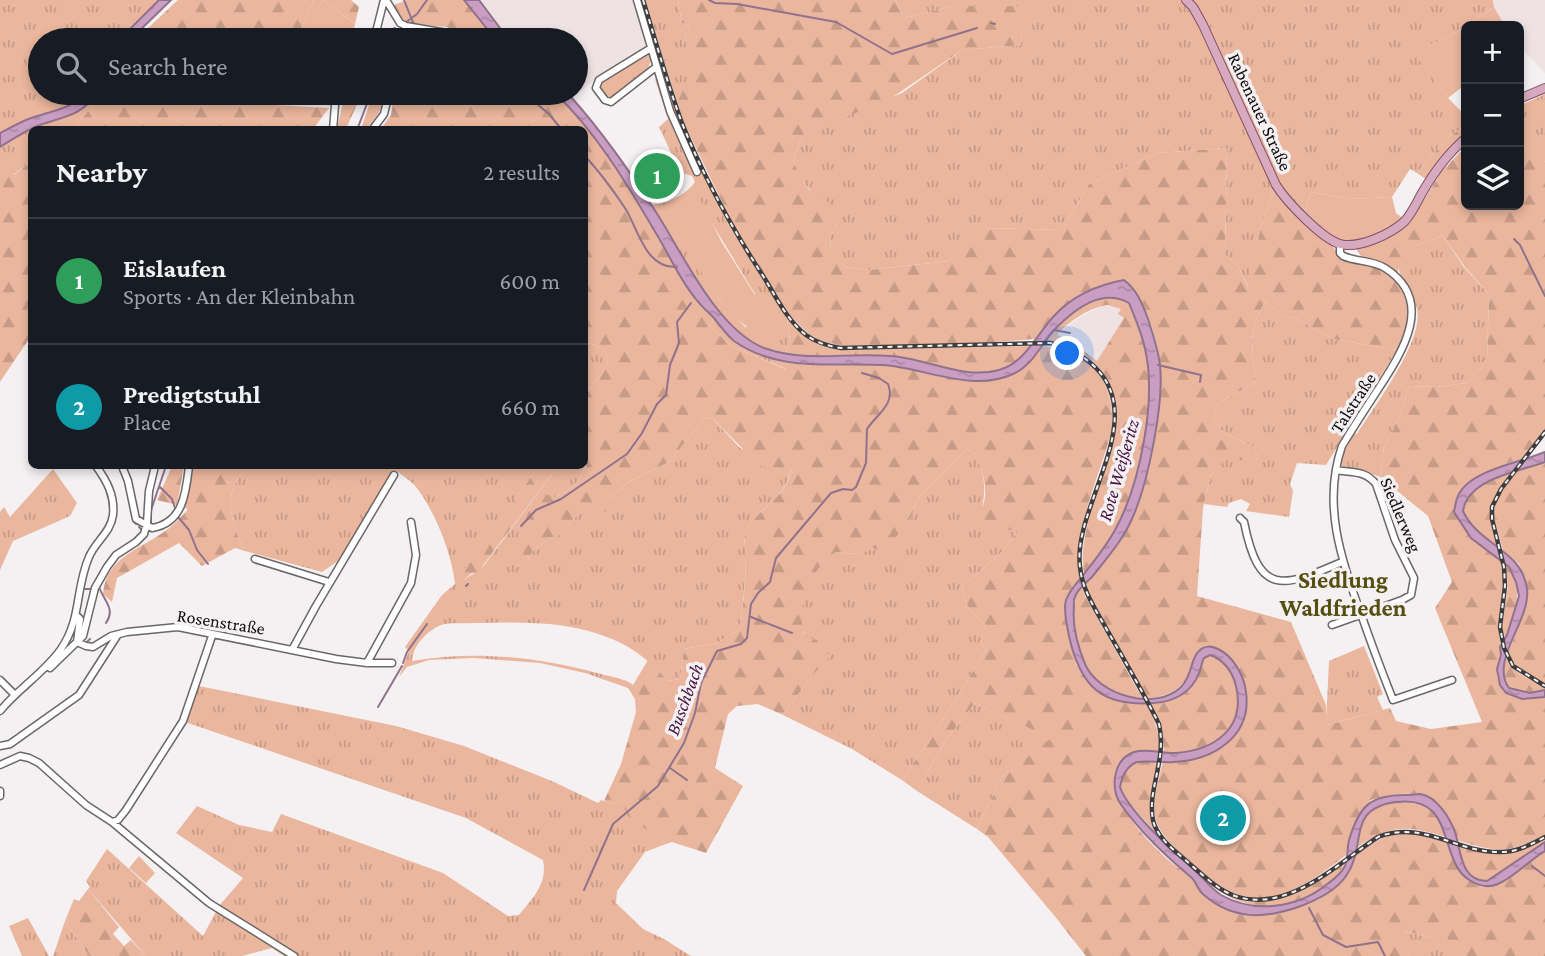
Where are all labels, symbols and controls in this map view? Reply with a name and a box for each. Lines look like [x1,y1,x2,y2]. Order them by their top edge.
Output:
map controls [1461,21,1524,210]
button: + [1461,21,1524,84]
search box [28,28,588,105]
icon: search [52,48,90,86]
street label: Rabenauer Straße [1224,50,1296,174]
text: Search here [108,52,227,81]
button: − [1461,84,1524,147]
button: layers [1461,147,1524,210]
pin: 1 [634,150,680,202]
text: Nearby [56,155,147,188]
text: 2 results [483,159,560,185]
text: Eislaufen [123,254,226,283]
text: 1 [75,268,83,294]
text: 600 m [500,268,560,294]
text: Sports · An der Kleinbahn [123,283,355,309]
your location [1050,336,1084,370]
street label: Talstraße [1326,369,1380,437]
text: Predigtstuhl [123,380,260,409]
text: 2 [73,394,85,420]
text: 660 m [501,394,560,420]
text: Place [123,409,171,435]
water label: Rote Weißeritz [1094,416,1143,523]
street label: Siedlerweg [1376,475,1426,556]
district label: Siedlung Waldfrieden [1279,566,1407,621]
street label: Rosenstraße [176,605,266,639]
water label: Buschbach [662,661,707,738]
pin: 2 [1200,792,1246,844]

